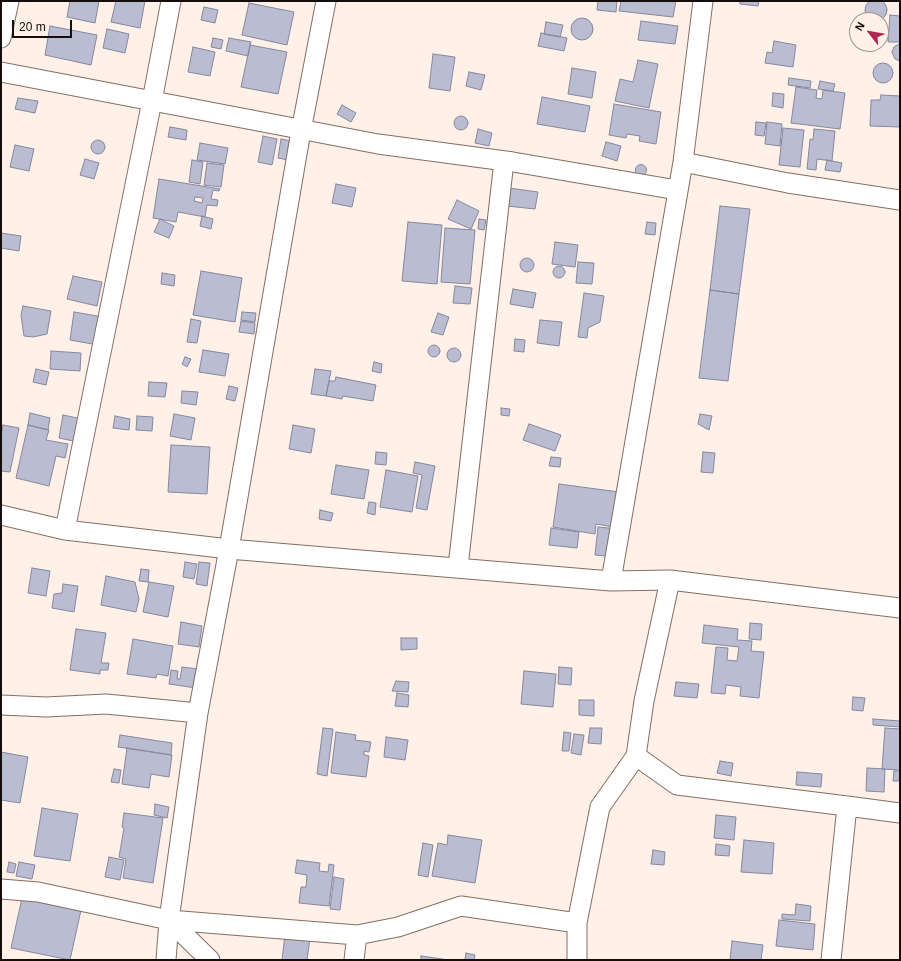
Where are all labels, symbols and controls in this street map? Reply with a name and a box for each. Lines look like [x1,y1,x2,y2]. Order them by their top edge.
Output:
scale bar [14,12,74,38]
north arrow [849,12,889,52]
text: 20 m [19,20,46,34]
text: N [852,20,867,33]

